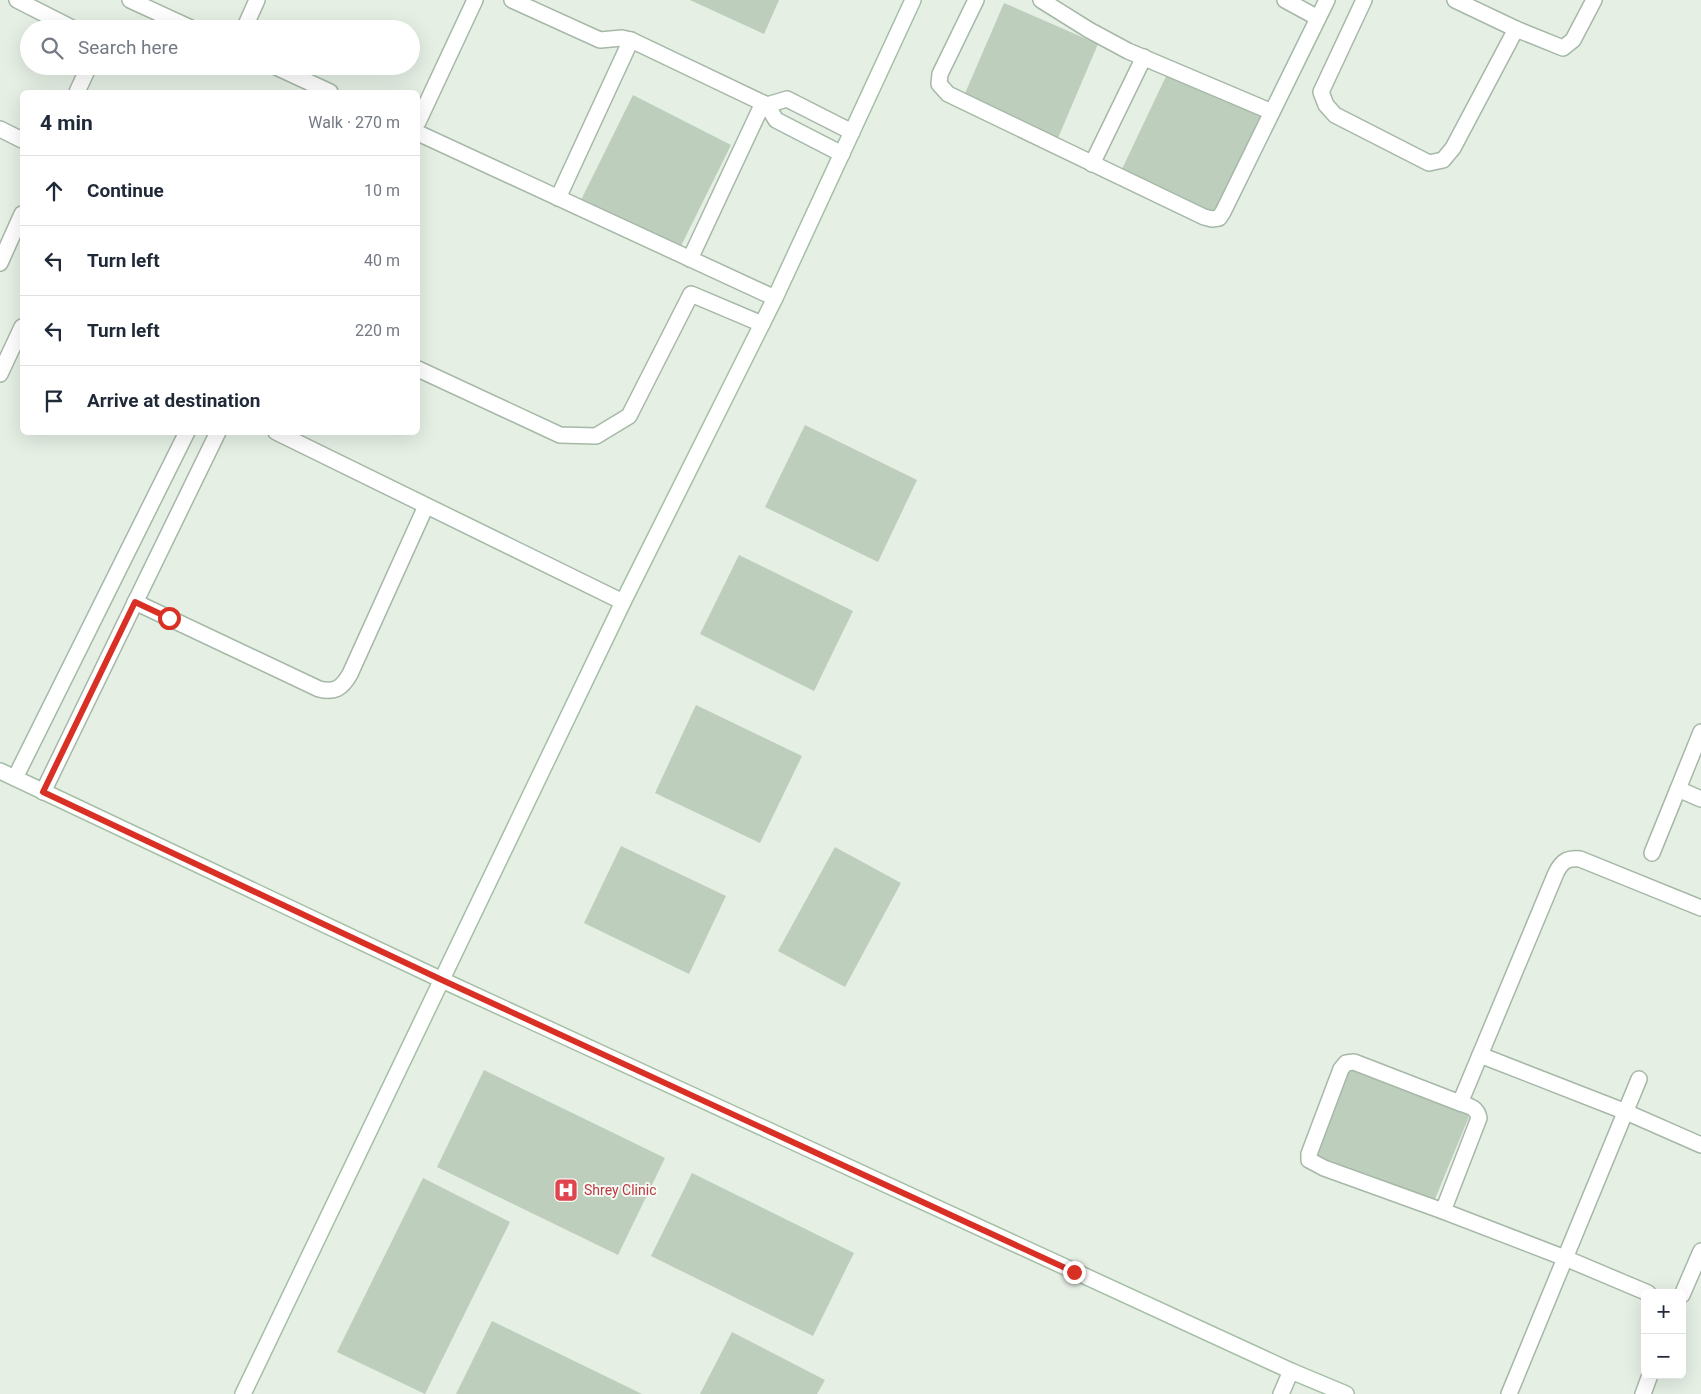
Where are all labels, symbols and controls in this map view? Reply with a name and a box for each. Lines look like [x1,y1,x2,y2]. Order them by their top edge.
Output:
search box [20,20,420,75]
icon: search [38,34,66,62]
text: Search here [78,36,178,59]
text: 4 min [40,111,93,135]
text: Walk · 270 m [308,113,400,132]
icon: ahead [40,177,68,205]
text: Continue [87,179,164,202]
text: 10 m [364,181,400,200]
icon: left [40,247,68,275]
text: Turn left [87,249,160,272]
text: 40 m [364,251,400,270]
icon: left [40,317,68,345]
text: Turn left [87,319,160,342]
text: 220 m [355,321,400,340]
icon: arrive [40,387,68,415]
text: Arrive at destination [87,389,260,412]
route start [158,607,181,630]
hospital icon: Shrey Clinic [553,1177,579,1203]
place label: Shrey Clinic [584,1182,656,1198]
route end [1063,1261,1086,1284]
map controls [1641,1289,1686,1379]
button: + [1641,1289,1686,1334]
button: − [1641,1334,1686,1379]

